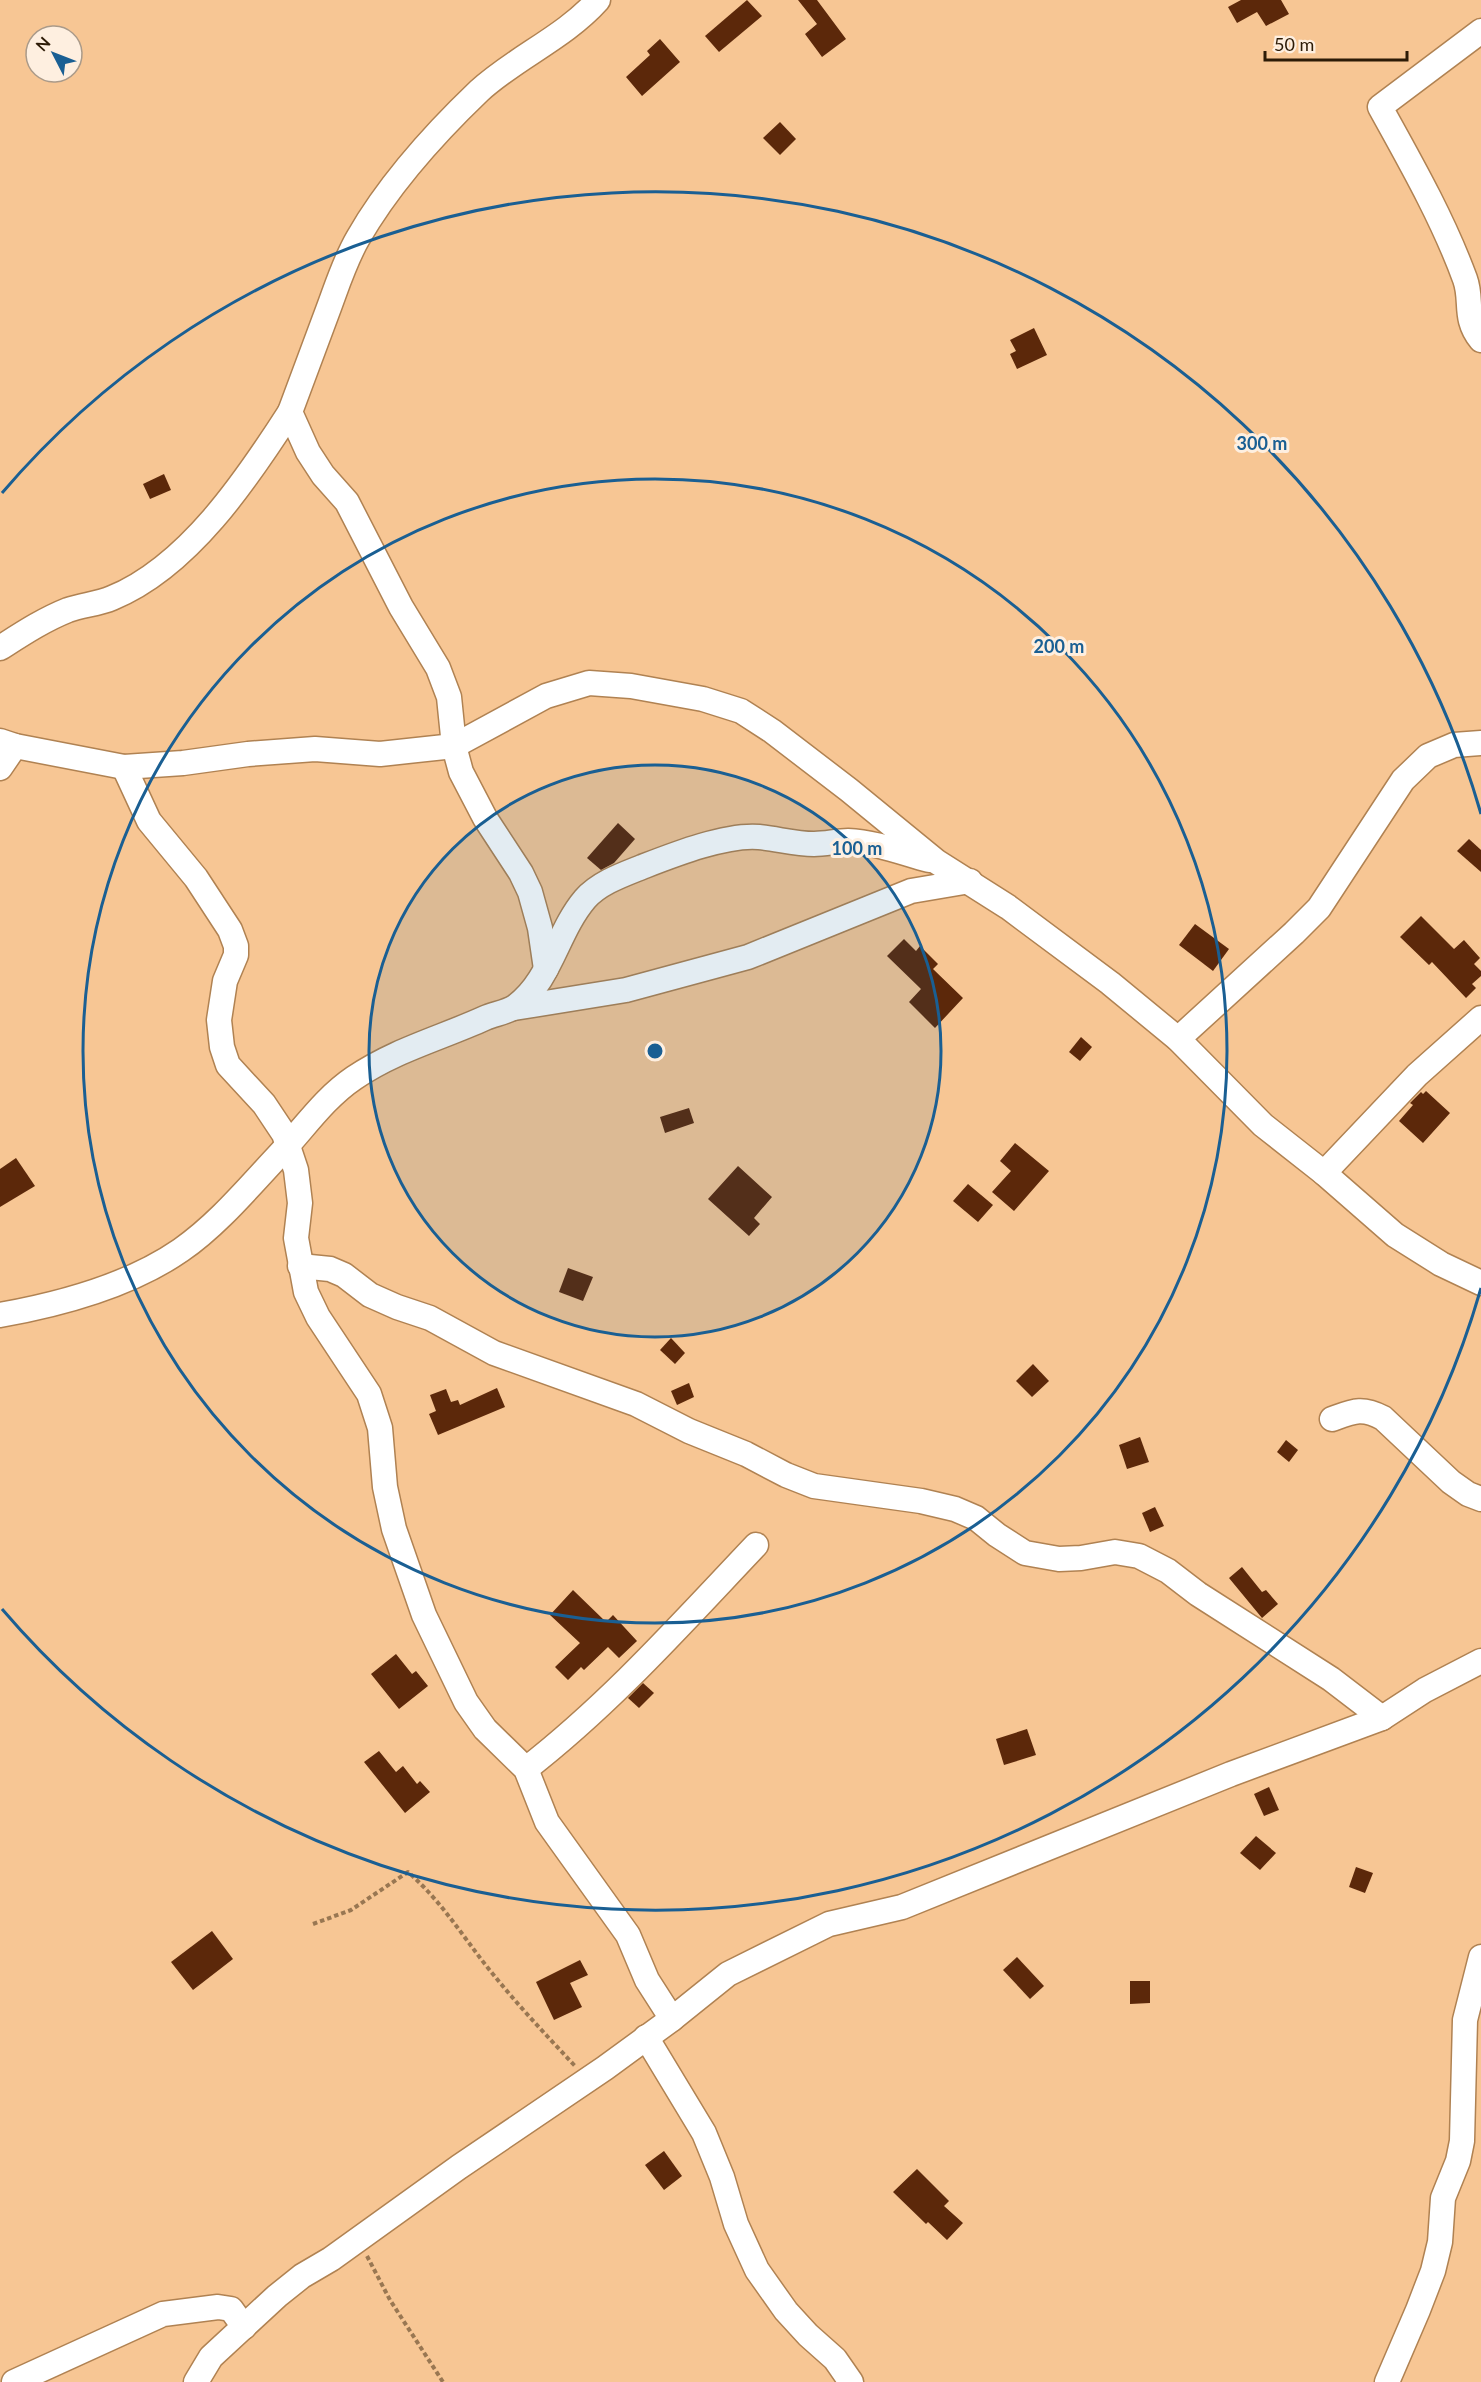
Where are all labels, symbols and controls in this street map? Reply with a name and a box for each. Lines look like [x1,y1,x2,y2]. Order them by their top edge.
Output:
north arrow [24,24,84,84]
scale bar [1265,24,1408,62]
text: N [31,33,54,55]
text: 50 m [1274,33,1314,55]
text: 300 m [1237,432,1287,454]
text: 200 m [1034,635,1084,657]
text: 100 m [832,837,882,859]
centre of rings [645,1041,665,1061]

